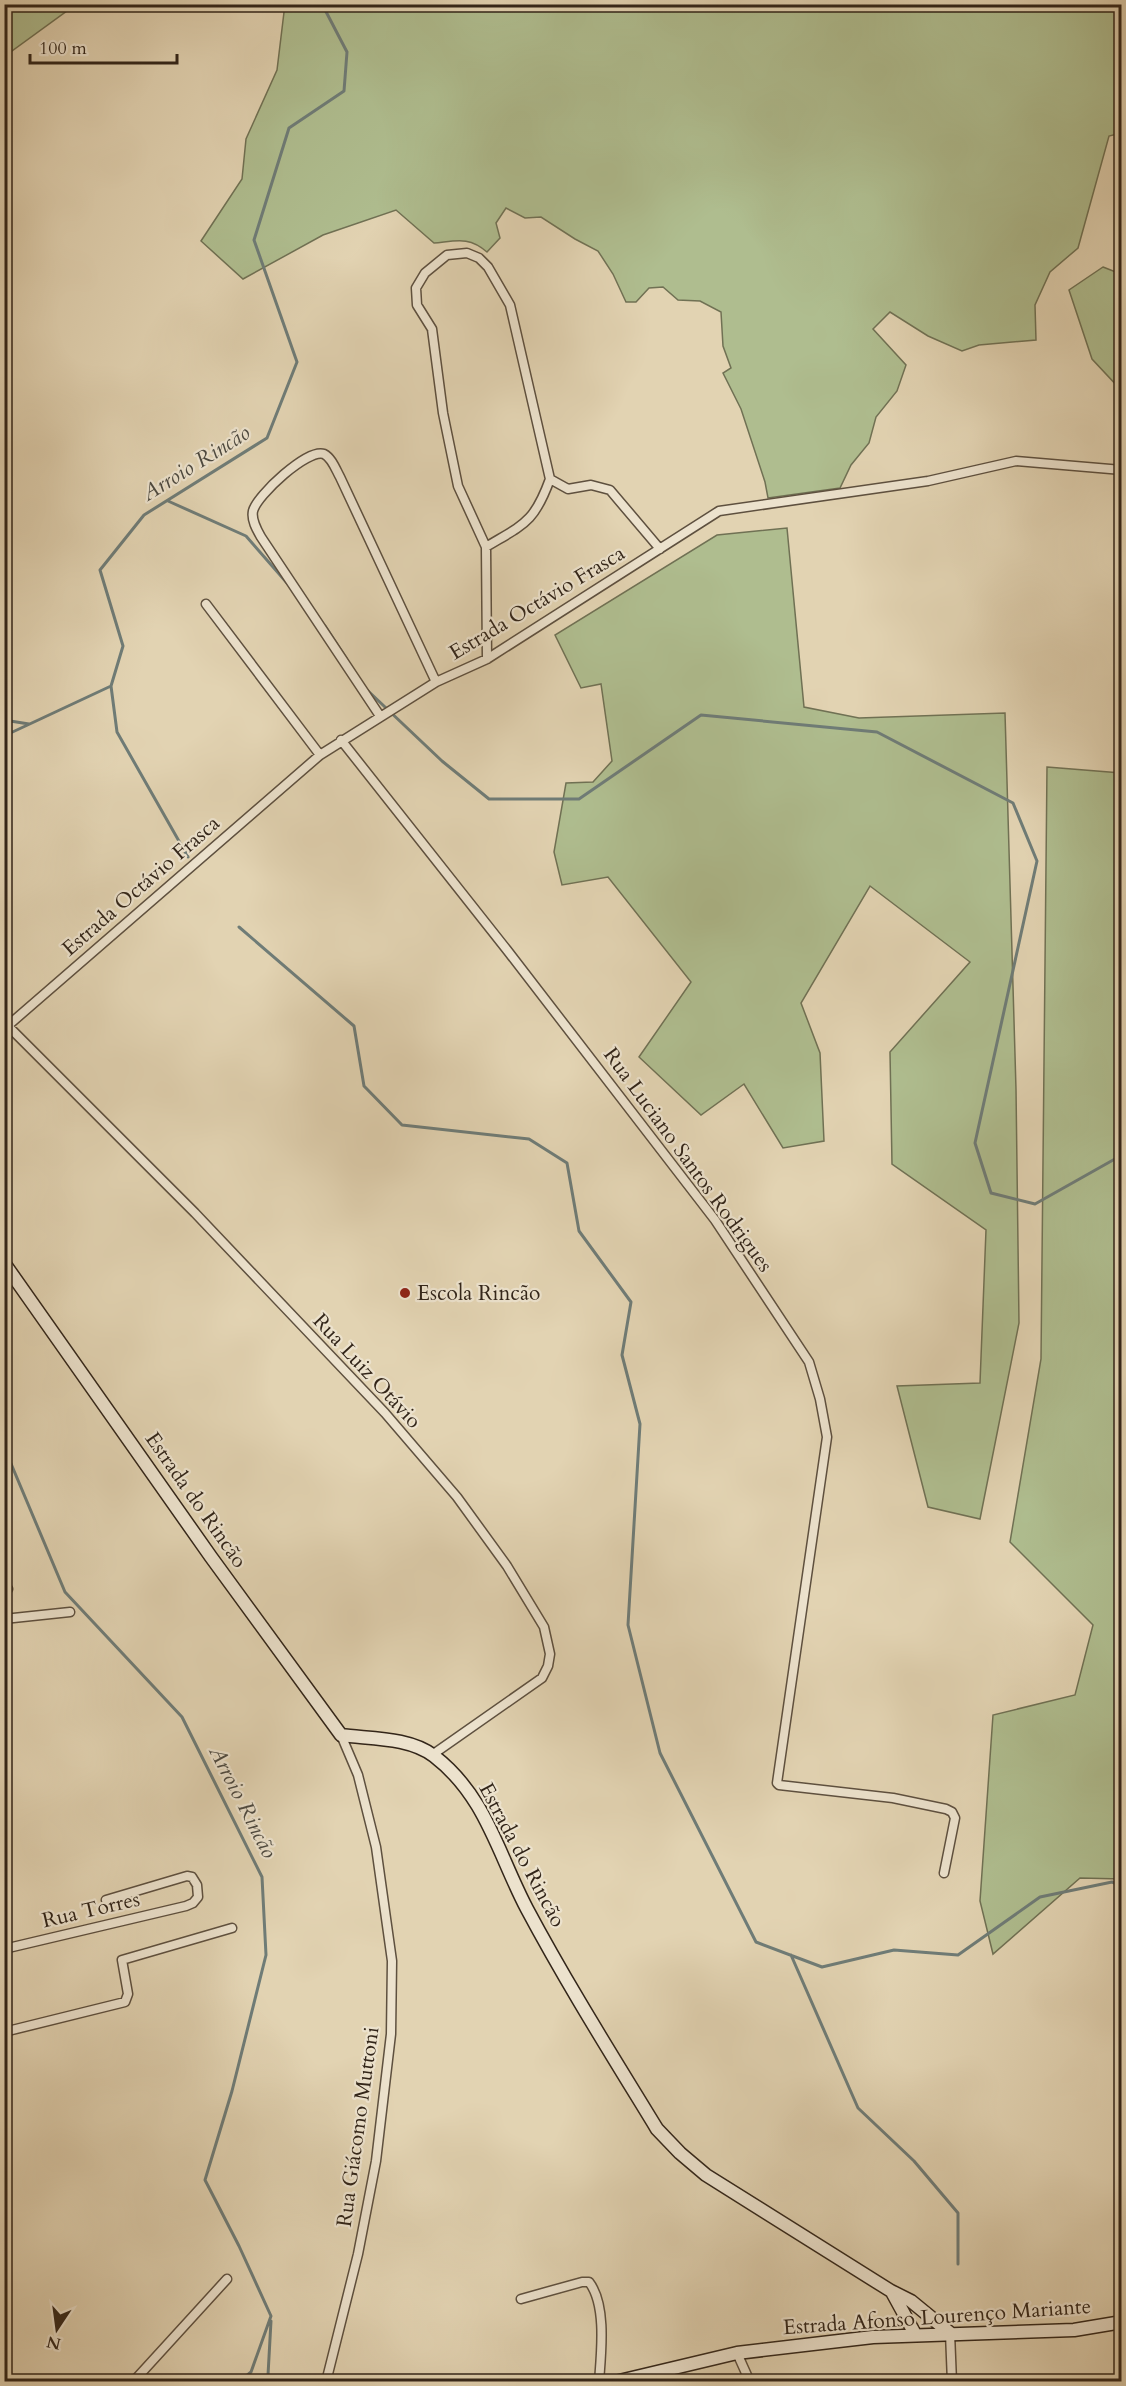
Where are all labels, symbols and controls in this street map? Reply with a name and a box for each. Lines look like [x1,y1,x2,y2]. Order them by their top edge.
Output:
scale bar [30,27,177,65]
text: 100 m [39,36,87,61]
water label: Arroio Rincão [135,418,256,509]
street label: Estrada Octávio Frasca [444,539,630,667]
street label: Estrada Octávio Frasca [56,809,226,963]
street label: Rua Luciano Santos Rodrigues [597,1042,779,1278]
place label: Escola Rincão [417,1279,540,1308]
marker: Escola Rincão [398,1286,412,1300]
street label: Rua Luiz Otávio [306,1307,428,1435]
street label: Estrada do Rincão [138,1426,254,1574]
water label: Arroio Rincão [201,1740,284,1864]
street label: Estrada do Rincão [472,1778,572,1932]
street label: Rua Torres [39,1885,143,1935]
street label: Rua Giácomo Muttoni [330,2025,386,2229]
street label: Estrada Afonso Lourenço Mariante [782,2292,1092,2342]
north arrow [27,2299,87,2359]
text: N [45,2330,63,2355]

